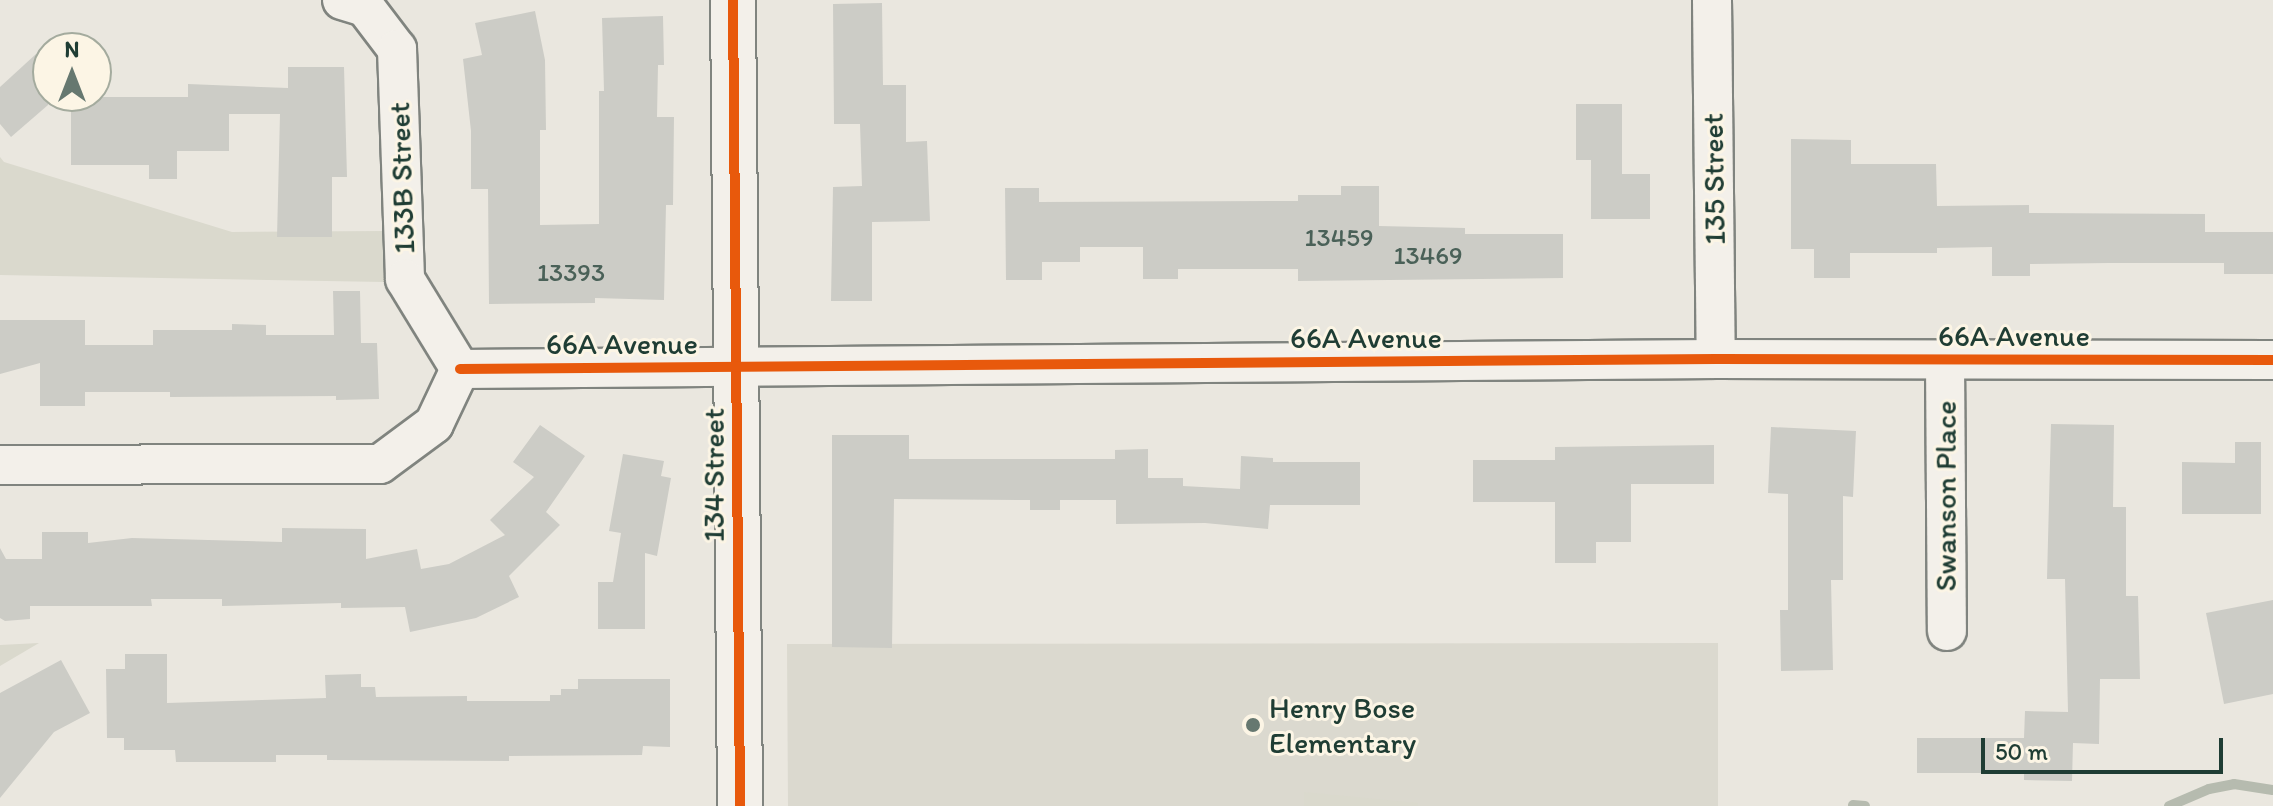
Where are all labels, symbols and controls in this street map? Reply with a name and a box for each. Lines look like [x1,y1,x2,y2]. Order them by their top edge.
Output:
north arrow [32,32,112,112]
text: N [65,36,79,63]
street label: 133B Street [381,101,423,255]
street label: 135 Street [1695,113,1733,245]
house number: 13459 [1304,222,1374,254]
house number: 13469 [1393,240,1463,272]
house number: 13393 [537,257,605,289]
street label: 66A Avenue [1938,318,2090,354]
street label: 66A Avenue [1290,320,1442,356]
street label: 66A Avenue [546,326,698,362]
street label: Swanson Place [1928,401,1964,591]
street label: 134 Street [696,408,732,542]
place label: Henry Bose Elementary [1269,690,1416,760]
marker: Henry Bose Elementary [1244,716,1262,734]
scale bar [1985,722,2227,772]
text: 50 m [1995,737,2048,766]

